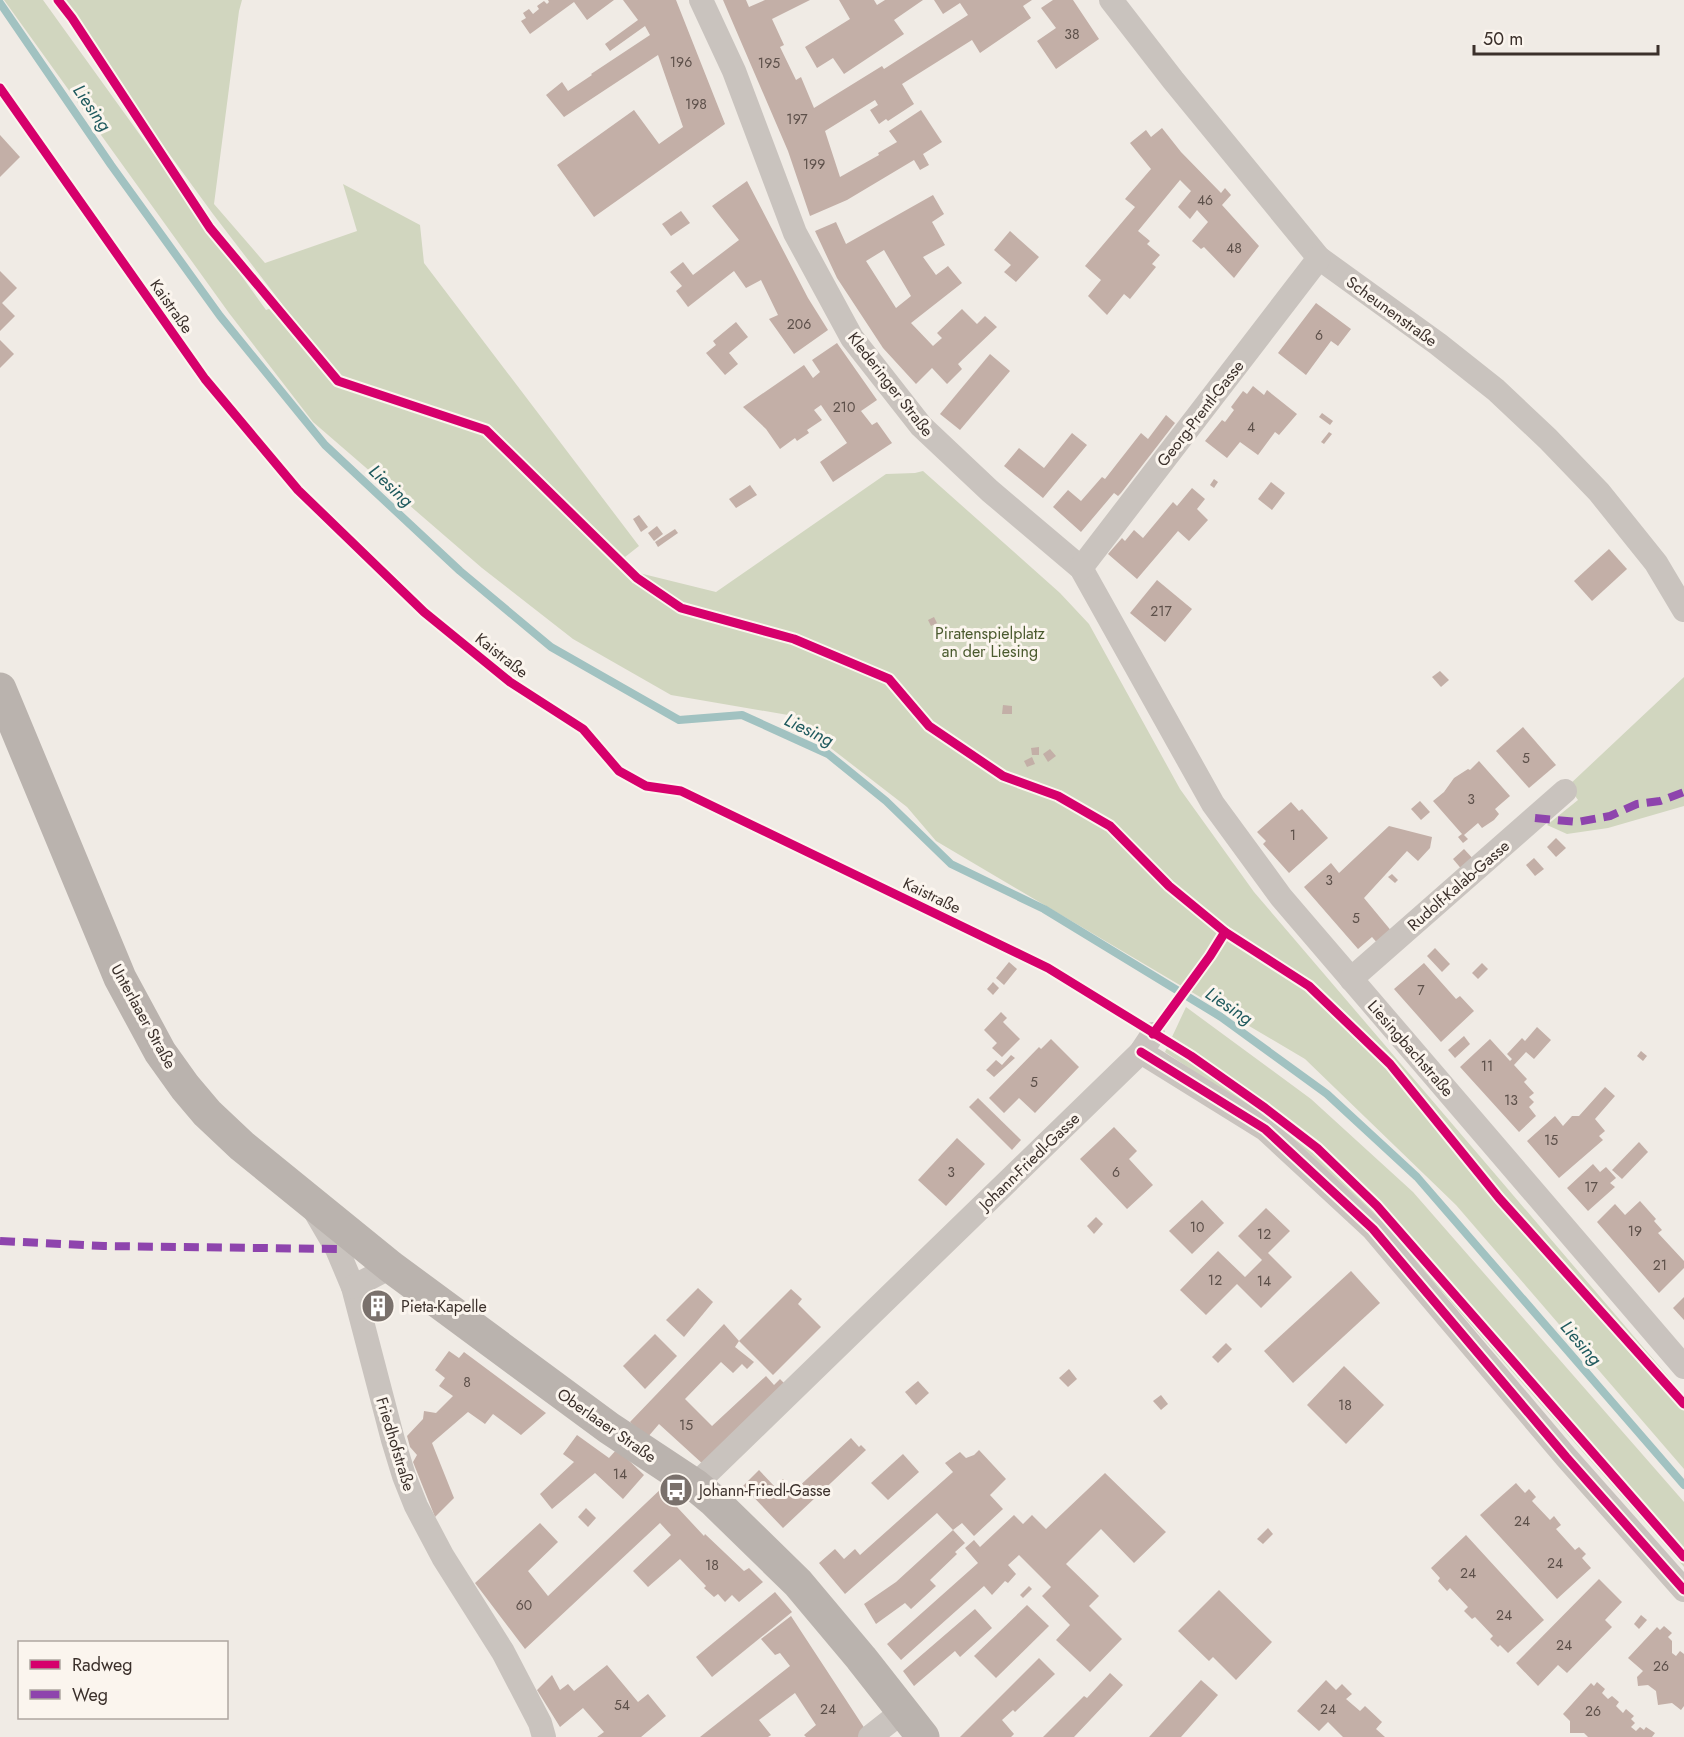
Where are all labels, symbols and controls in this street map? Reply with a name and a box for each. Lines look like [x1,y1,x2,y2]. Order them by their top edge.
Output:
scale bar [1474,18,1658,56]
house number: 38 [1064,24,1080,44]
text: 50 m [1483,26,1523,52]
house number: 196 [670,52,692,72]
house number: 195 [758,53,780,73]
water label: Liesing [66,79,118,137]
house number: 198 [685,94,707,114]
house number: 197 [786,109,808,129]
house number: 199 [803,154,825,174]
house number: 46 [1197,190,1213,210]
house number: 48 [1226,238,1242,258]
street label: Scheunenstraße [1342,271,1442,352]
street label: Kaistraße [144,274,199,338]
house number: 206 [787,314,811,334]
house number: 6 [1315,325,1323,345]
street label: Klederinger Straße [842,327,939,441]
street label: Georg-Prentl-Gasse [1151,355,1249,471]
house number: 210 [833,397,855,417]
house number: 4 [1247,417,1255,437]
water label: Liesing [363,459,419,513]
house number: 217 [1150,601,1172,621]
park label: Piratenspielplatz an der Liesing [935,622,1046,663]
street label: Kaistraße [470,627,533,683]
water label: Liesing [780,707,838,753]
house number: 5 [1522,748,1530,768]
house number: 3 [1467,789,1475,809]
house number: 1 [1290,825,1296,845]
street label: Rudolf-Kalab-Gasse [1402,834,1514,936]
house number: 3 [1325,870,1333,890]
street label: Kaistraße [899,872,965,919]
house number: 5 [1352,908,1360,928]
street label: Unterlaaer Straße [105,960,182,1073]
house number: 7 [1417,980,1425,1000]
water label: Liesing [1200,981,1258,1031]
street label: Liesingbachstraße [1362,995,1459,1102]
house number: 11 [1481,1056,1493,1076]
house number: 5 [1030,1072,1038,1092]
house number: 13 [1504,1090,1518,1110]
street label: Johann-Friedl-Gasse [973,1107,1085,1217]
house number: 15 [1544,1130,1558,1150]
house number: 3 [947,1162,955,1182]
house number: 6 [1112,1162,1120,1182]
house number: 17 [1584,1177,1598,1197]
house number: 10 [1190,1217,1204,1237]
house number: 19 [1628,1221,1642,1241]
house number: 12 [1257,1224,1271,1244]
house number: 21 [1653,1255,1667,1275]
house number: 12 [1208,1270,1222,1290]
house number: 14 [1257,1271,1271,1291]
building icon: Pieta-Kapelle [360,1288,396,1324]
place label: Pieta-Kapelle [401,1295,487,1318]
water label: Liesing [1554,1315,1608,1371]
house number: 8 [463,1372,471,1392]
street label: Oberlaaer Straße [553,1383,661,1468]
street label: Friedhofstraße [370,1394,421,1494]
house number: 18 [1338,1395,1352,1415]
house number: 15 [679,1415,693,1435]
house number: 14 [613,1464,627,1484]
bus stop icon: Johann-Friedl-Gasse [658,1472,694,1508]
place label: Johann-Friedl-Gasse [697,1479,831,1502]
house number: 24 [1514,1511,1530,1531]
house number: 24 [1547,1553,1563,1573]
house number: 18 [705,1555,719,1575]
house number: 24 [1460,1563,1476,1583]
house number: 60 [516,1595,532,1615]
house number: 24 [1496,1605,1512,1625]
house number: 24 [1556,1635,1572,1655]
legend [18,1641,228,1719]
text: Radweg [72,1652,133,1678]
house number: 26 [1653,1656,1669,1676]
text: Weg [72,1682,108,1708]
house number: 54 [614,1695,630,1715]
house number: 24 [820,1699,836,1719]
house number: 24 [1320,1699,1336,1719]
house number: 26 [1585,1701,1601,1721]

